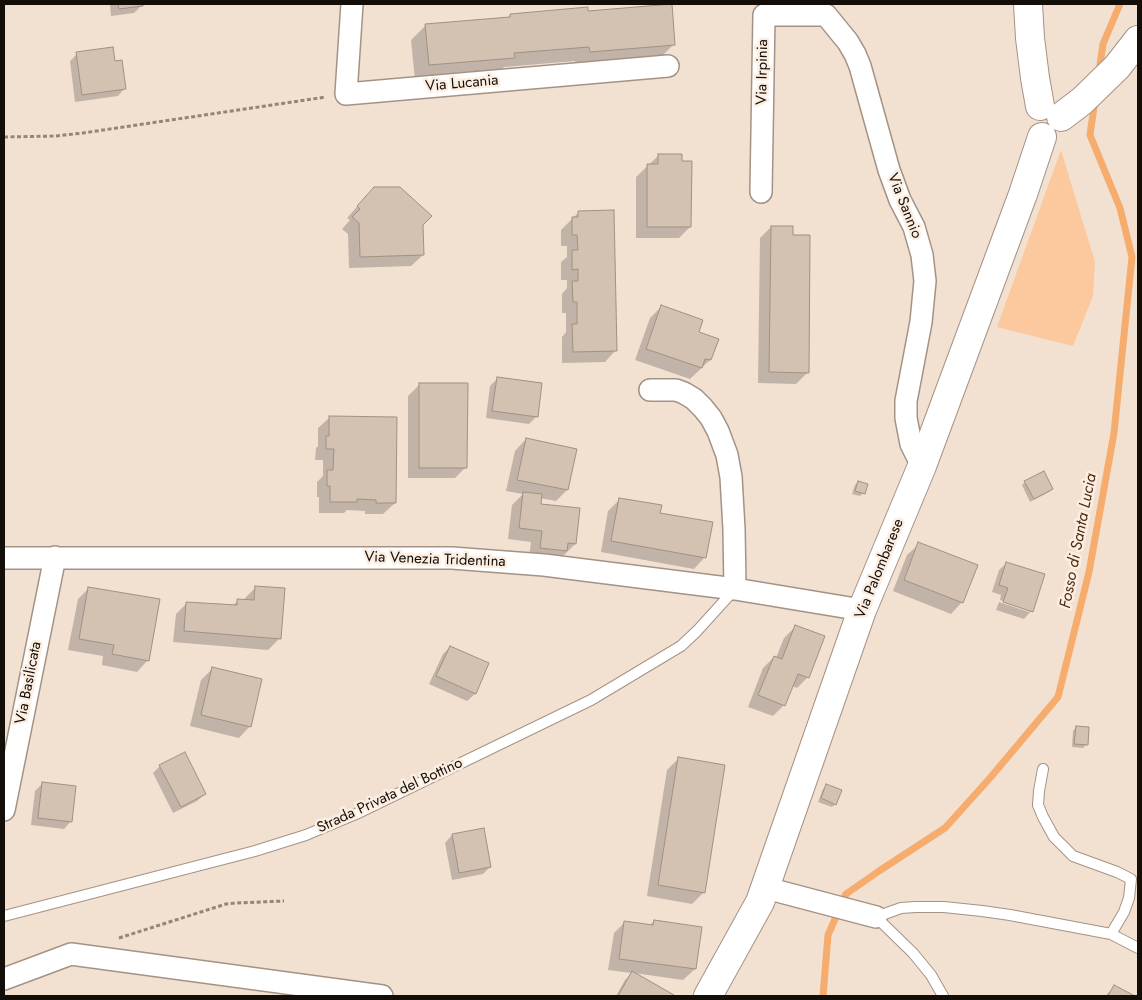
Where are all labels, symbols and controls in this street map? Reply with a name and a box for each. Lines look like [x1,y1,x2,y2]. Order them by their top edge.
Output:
street label: Via Irpinia [753,39,773,105]
street label: Via Lucania [425,72,499,96]
street label: Via Sannio [883,171,925,241]
water label: Fosso di Santa Lucia [1056,472,1102,610]
street label: Via Palombarese [852,516,908,622]
street label: Via Venezia Tridentina [364,549,506,571]
street label: Via Basilicata [12,640,46,726]
street label: Strada Privata del Bottino [314,754,466,838]

